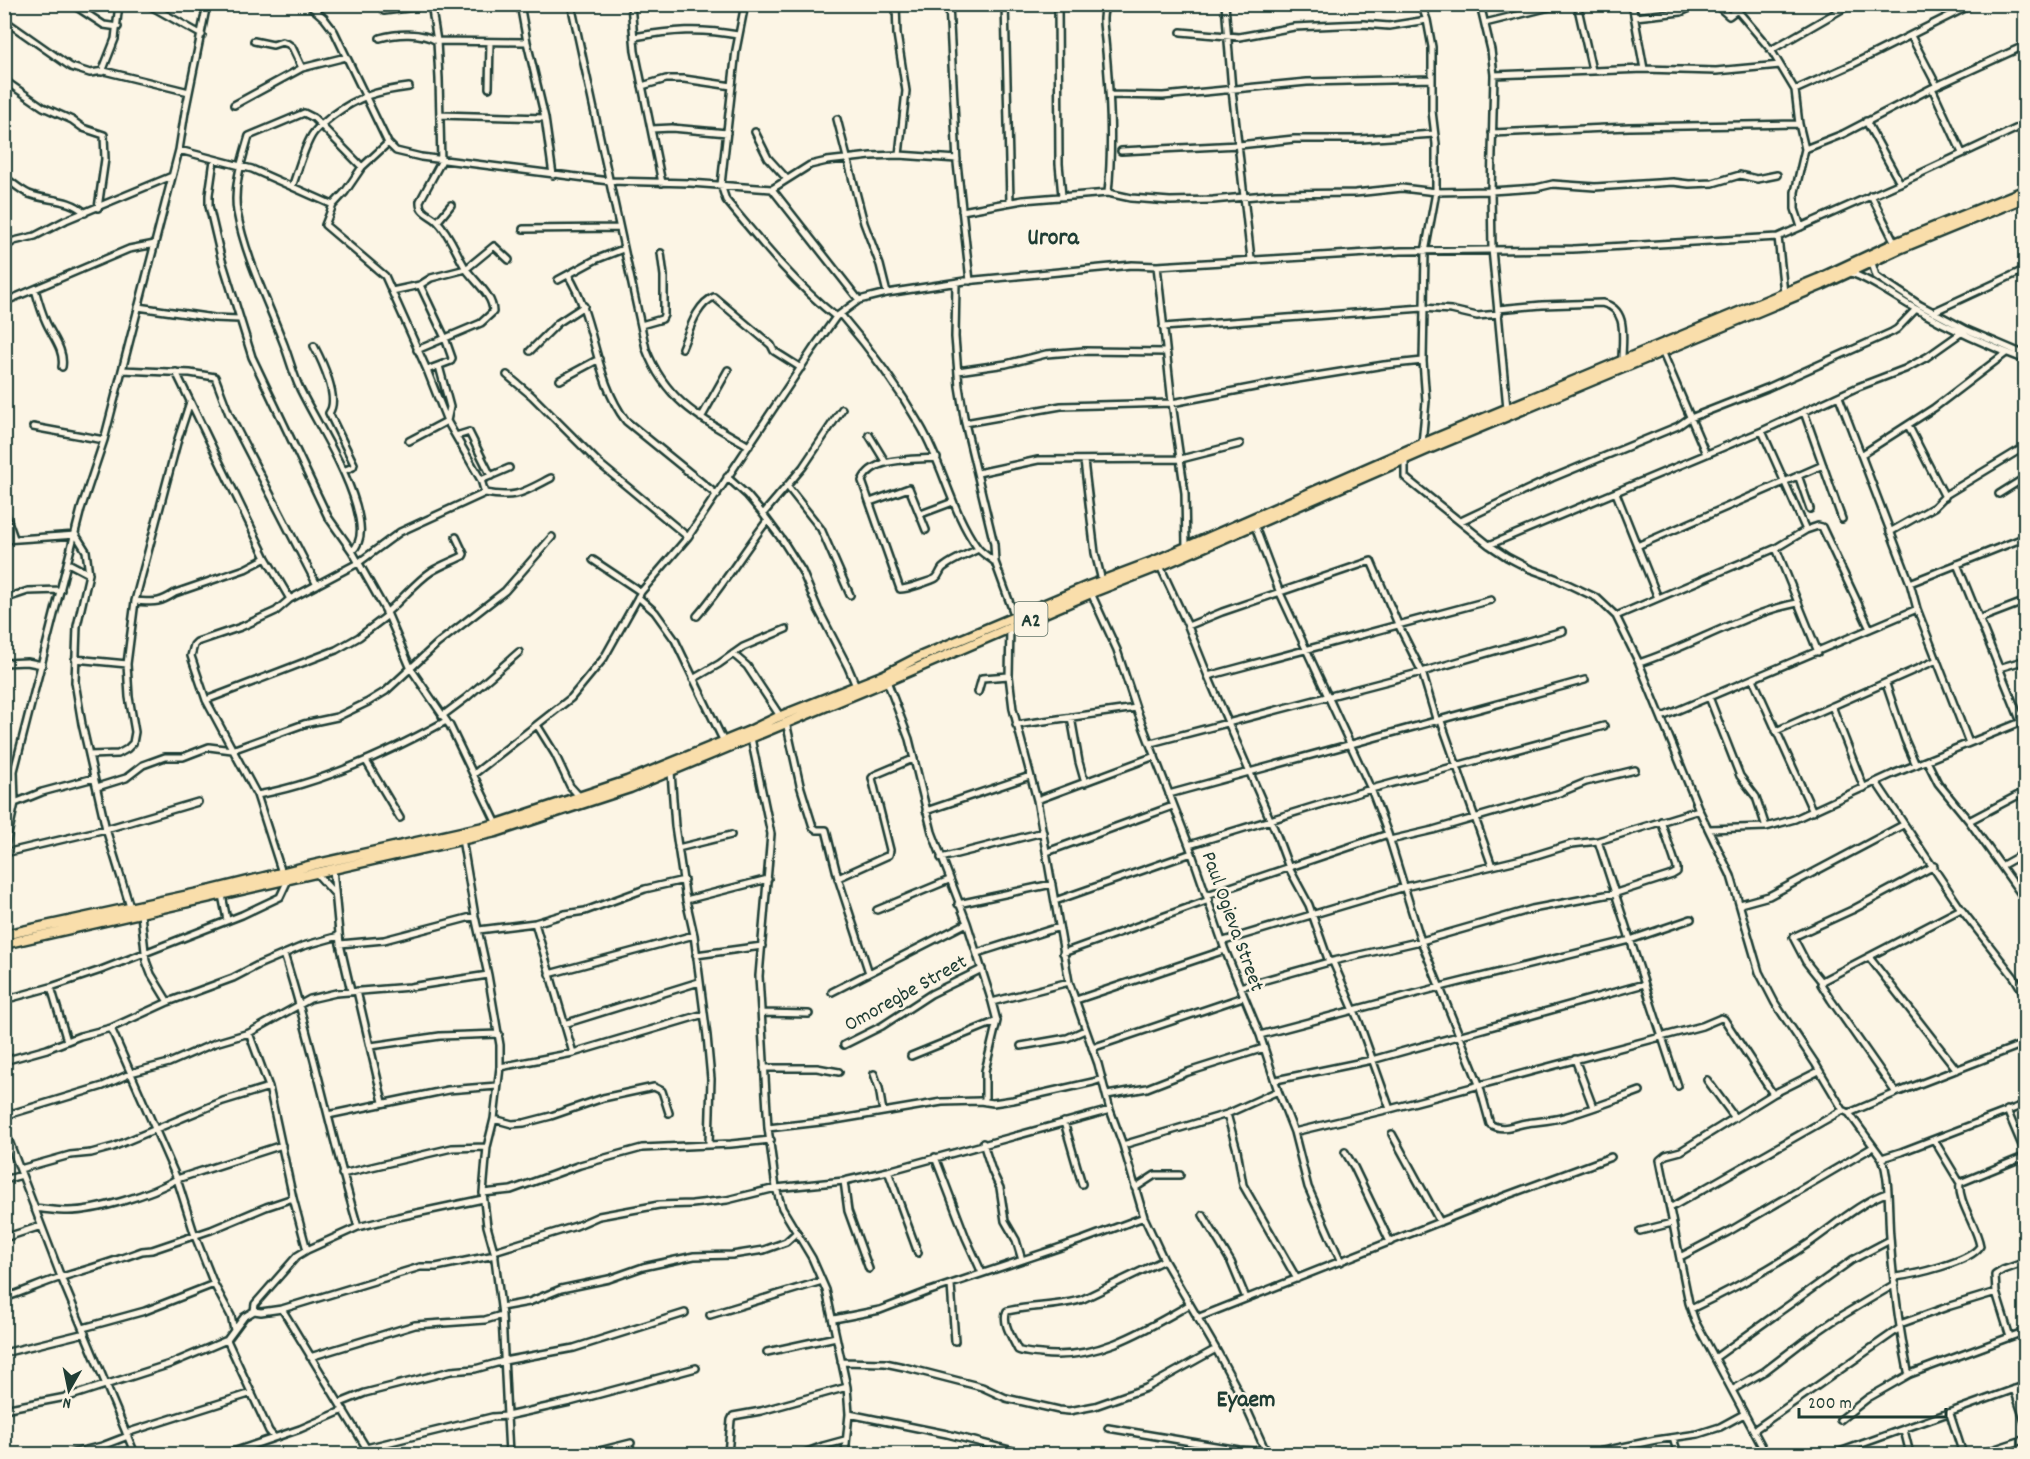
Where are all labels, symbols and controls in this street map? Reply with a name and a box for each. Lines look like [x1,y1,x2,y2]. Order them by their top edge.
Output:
district label: Urora [1027,222,1079,256]
road number: A2 [1014,602,1048,636]
street label: Paul Ogieva Street [1192,848,1271,996]
street label: Omoregbe Street [840,948,974,1041]
north arrow [39,1360,99,1420]
scale bar [1799,1381,1946,1419]
district label: Eyaem [1217,1384,1275,1418]
text: N [61,1390,73,1414]
text: 200 m [1808,1392,1852,1417]

